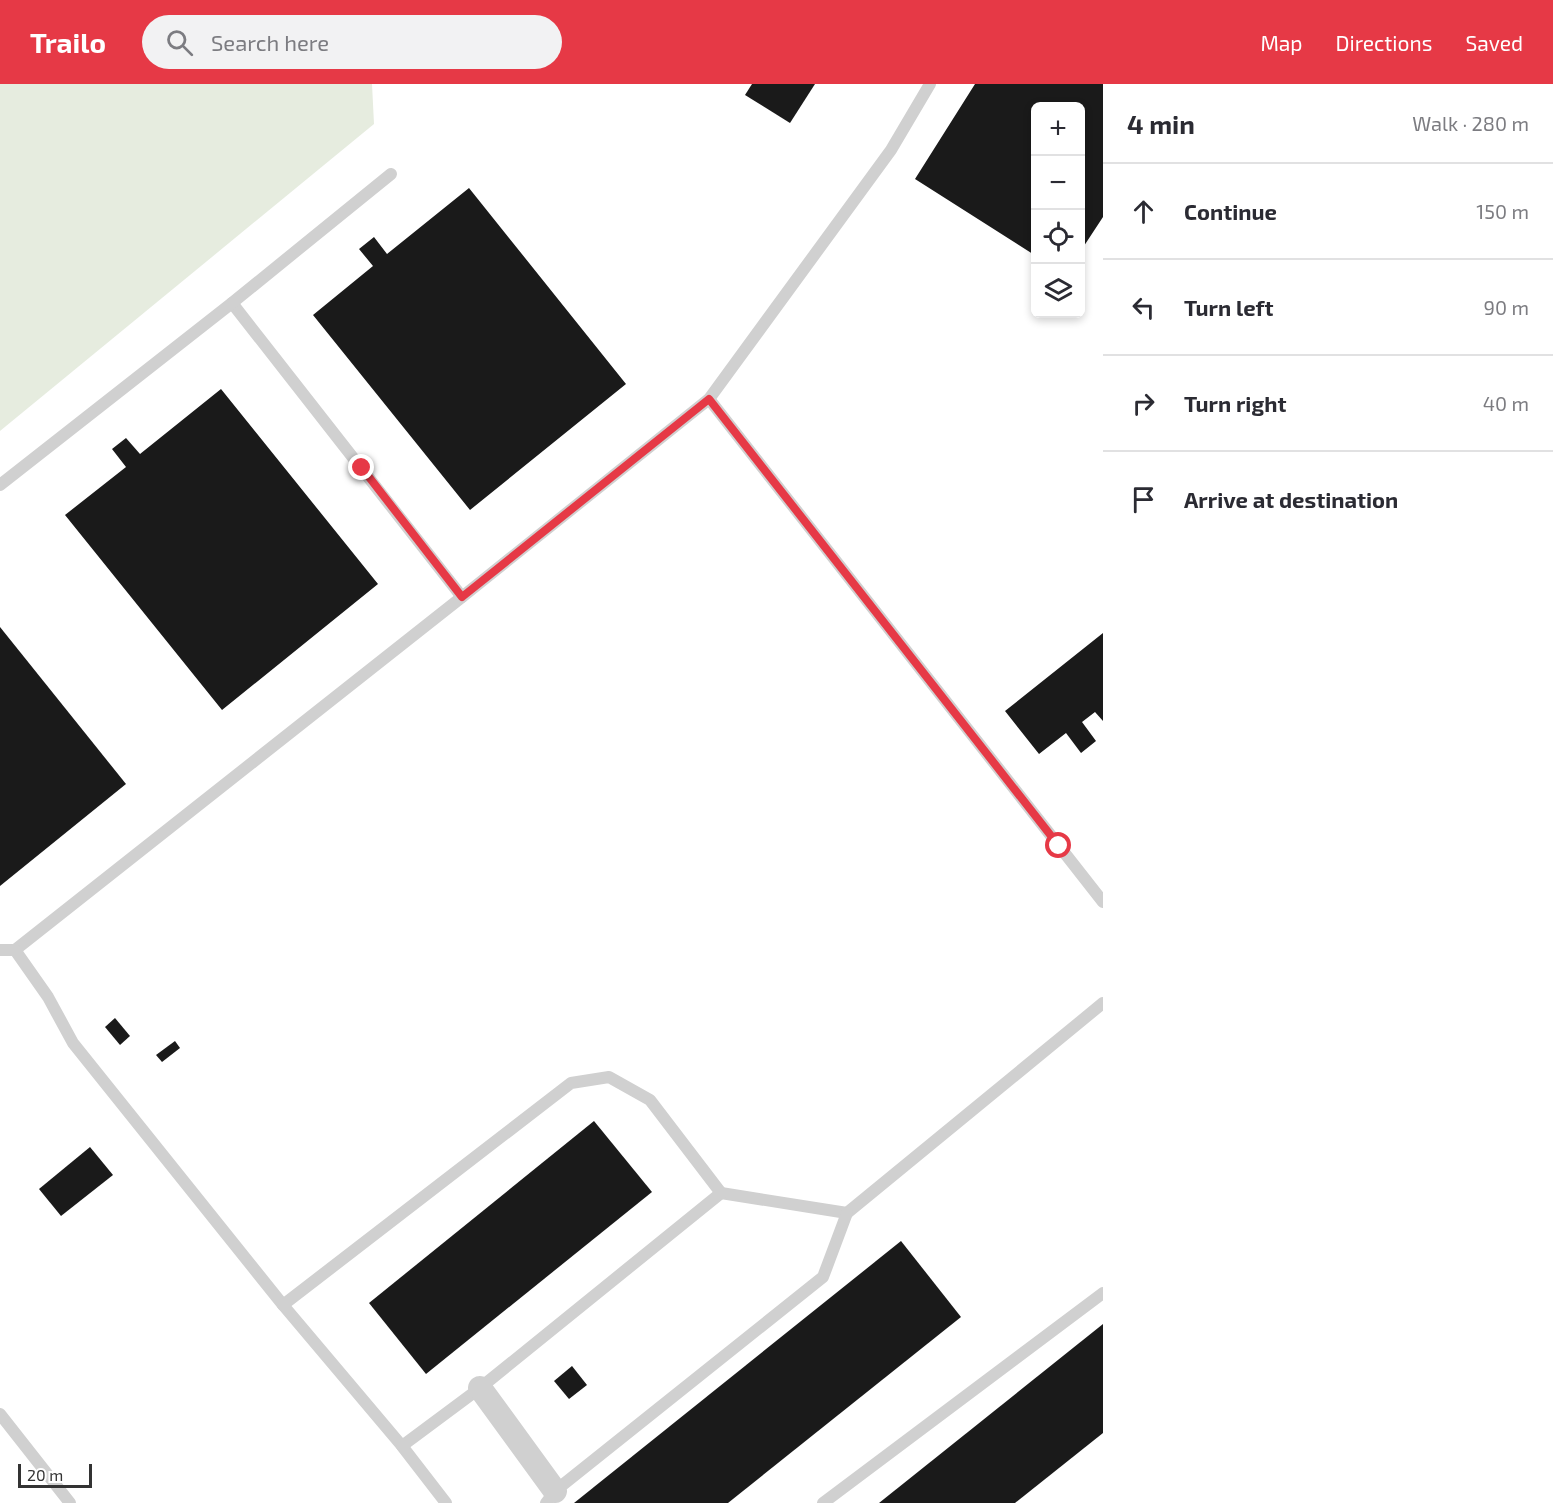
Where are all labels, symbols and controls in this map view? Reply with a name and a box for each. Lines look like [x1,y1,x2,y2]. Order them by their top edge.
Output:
search box [142,15,562,69]
text: Trailo [30,25,106,59]
icon: search [163,26,196,59]
text: Search here [211,29,329,55]
text: Map [1260,30,1303,55]
text: Directions [1336,30,1432,55]
text: Saved [1465,30,1523,55]
map controls [1031,102,1085,318]
button: + [1031,102,1085,156]
text: 4 min [1127,108,1195,139]
text: Walk · 280 m [1412,111,1529,135]
button: − [1031,156,1085,210]
icon: ahead [1127,195,1160,228]
text: Continue [1184,198,1277,224]
text: 150 m [1476,199,1529,223]
button: locate [1031,210,1085,264]
button: layers [1031,264,1085,318]
icon: left [1127,291,1160,324]
text: Turn left [1184,294,1273,320]
text: 90 m [1484,295,1529,319]
icon: right [1127,387,1160,420]
text: Turn right [1184,390,1286,416]
text: 40 m [1483,391,1529,415]
route end [348,454,374,480]
icon: arrive [1127,483,1160,516]
text: Arrive at destination [1184,486,1398,512]
route start [1045,832,1071,858]
scale bar [18,1461,92,1488]
text: 20 m [27,1465,63,1484]

